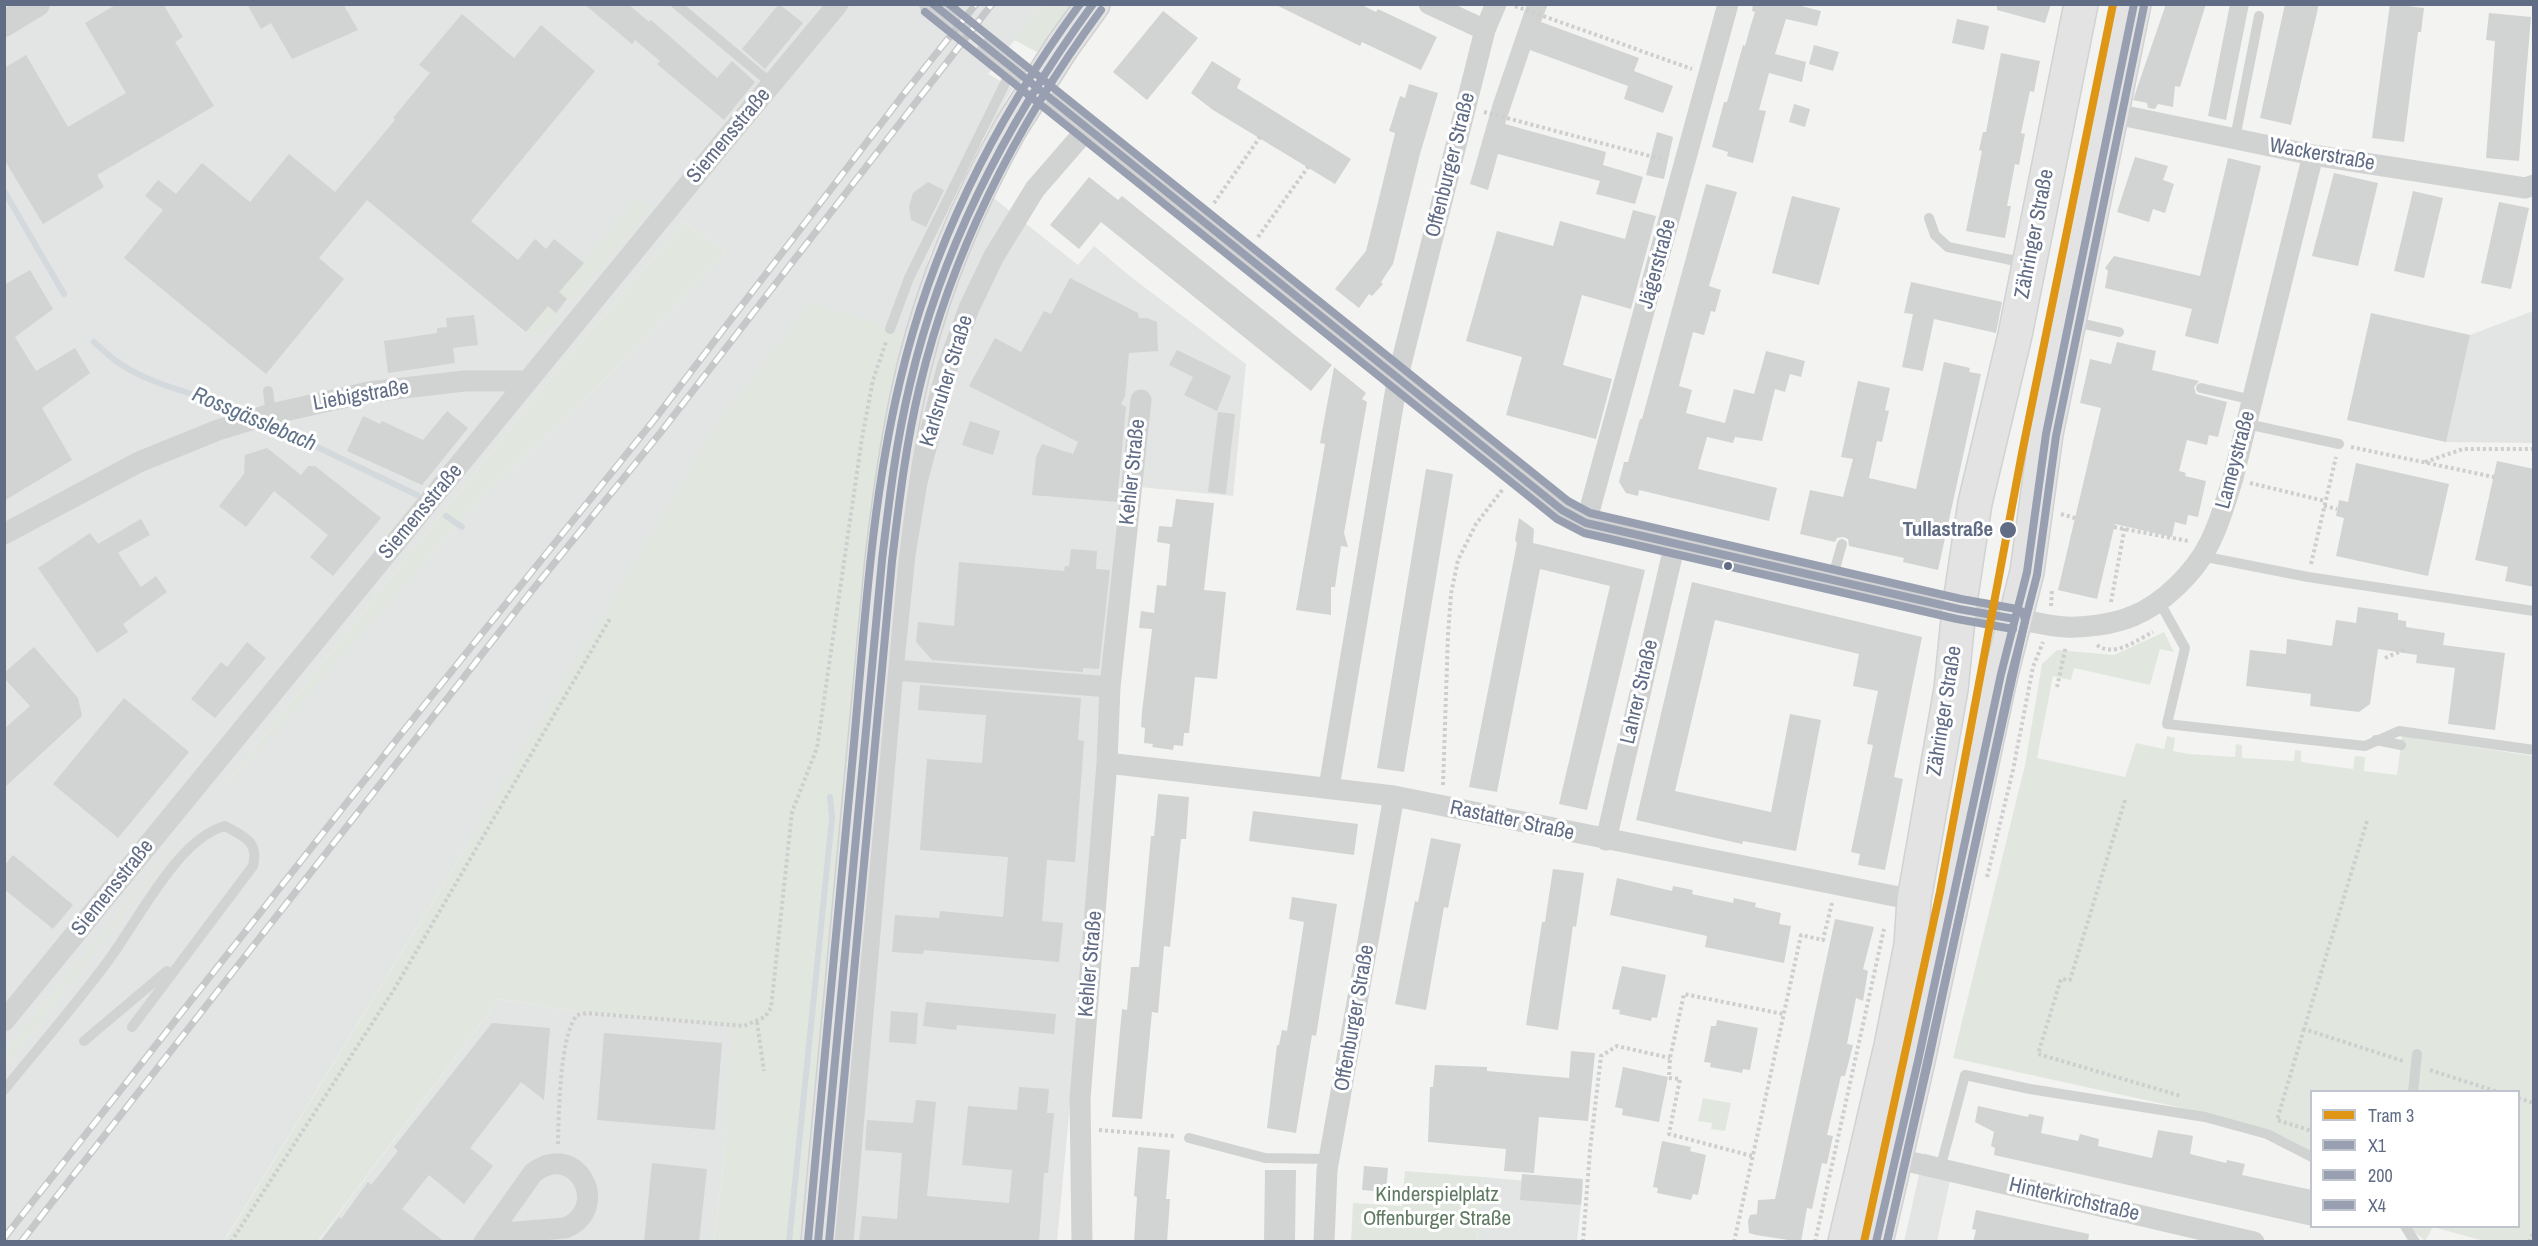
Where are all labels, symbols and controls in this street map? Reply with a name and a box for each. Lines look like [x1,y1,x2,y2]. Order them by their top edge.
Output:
street label: Siemensstraße [682,83,776,189]
street label: Offenburger Straße [1421,90,1481,240]
street label: Wackerstraße [2267,133,2377,177]
street label: Zähringer Straße [2010,167,2060,301]
street label: Jägerstraße [1634,216,1682,312]
street label: Karlsruher Straße [915,312,979,450]
street label: Liebigstraße [311,375,411,417]
water label: Rossgässlebach [188,382,320,458]
street label: Lameystraße [2211,408,2261,512]
street label: Kehler Straße [1115,418,1151,526]
street label: Siemensstraße [374,459,468,565]
place label: Tullastraße [1902,517,1993,543]
marker: Tullastraße [1998,520,2018,540]
unlabelled marker [1722,560,1734,572]
street label: Lahrer Straße [1616,637,1664,747]
street label: Zähringer Straße [1922,644,1968,778]
street label: Rastatter Straße [1448,796,1576,846]
street label: Siemensstraße [66,835,160,941]
street label: Kehler Straße [1074,910,1108,1018]
street label: Offenburger Straße [1330,943,1380,1093]
legend [2310,1090,2520,1228]
text: Tram 3 [2368,1103,2414,1128]
text: X1 [2368,1133,2386,1158]
text: 200 [2368,1163,2393,1188]
street label: Hinterkirchstraße [2006,1173,2142,1227]
park label: Kinderspielplatz Offenburger Straße [1363,1182,1511,1232]
text: X4 [2368,1193,2386,1218]

